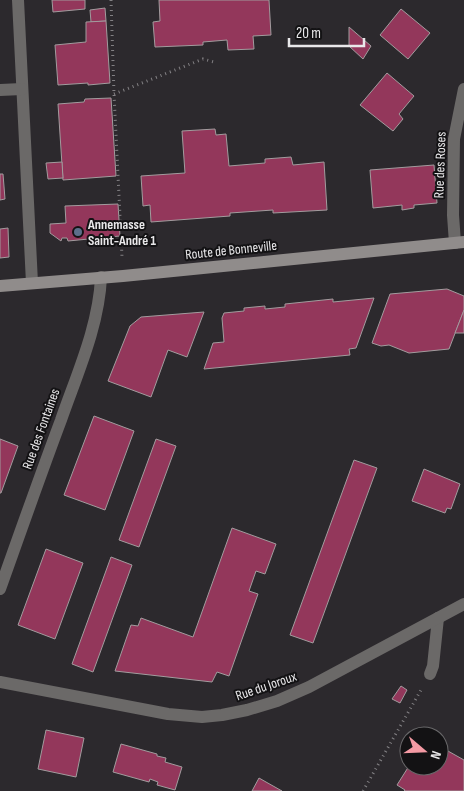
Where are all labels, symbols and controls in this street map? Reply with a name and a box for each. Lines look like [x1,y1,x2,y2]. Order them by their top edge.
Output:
scale bar [289,15,364,47]
text: 20 m [296,24,321,43]
street label: Rue des Roses [430,131,450,199]
place label: Annemasse Saint-André 1 [87,216,156,249]
marker: Annemasse Saint-André 1 [72,226,84,238]
street label: Route de Bonneville [184,237,278,263]
street label: Rue des Fontaines [19,386,63,472]
street label: Rue du Joroux [233,667,299,704]
north arrow [399,726,449,776]
text: N [427,749,445,761]

